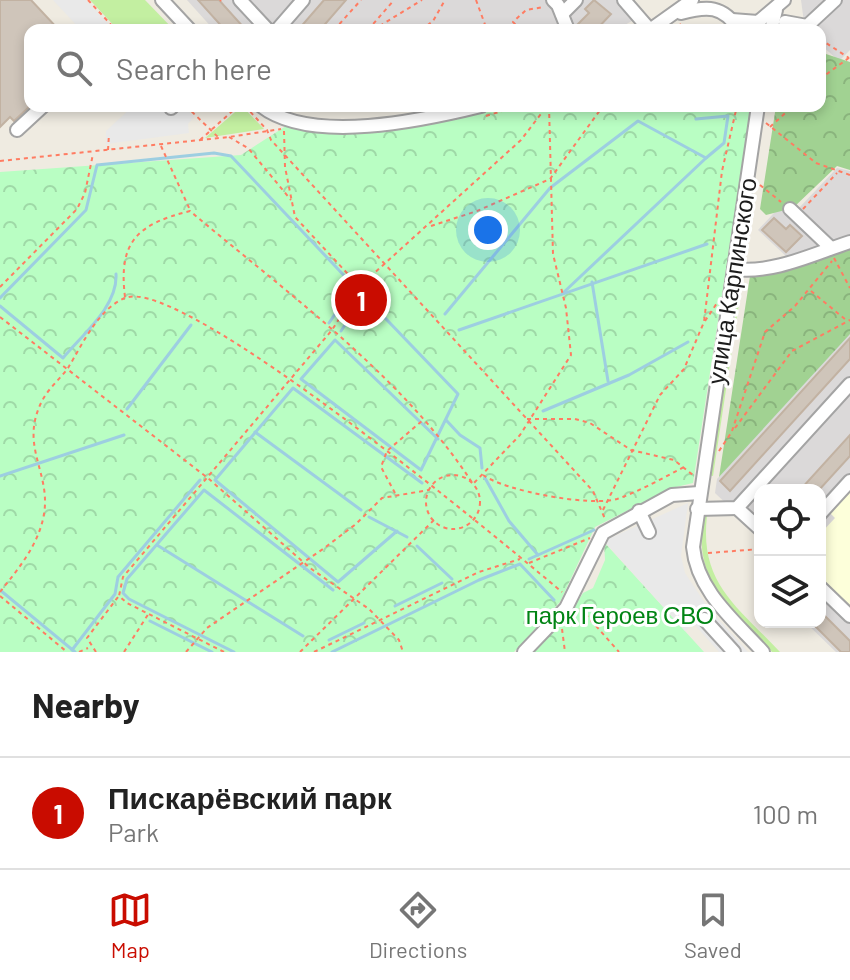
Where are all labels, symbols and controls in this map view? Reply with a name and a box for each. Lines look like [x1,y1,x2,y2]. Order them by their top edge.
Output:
search box [24,24,826,112]
icon: search [52,46,96,90]
text: Search here [116,50,272,86]
street label: улица Карпинского [700,176,762,386]
your location [468,210,508,250]
pin: 1 [335,270,387,330]
map controls [754,484,826,628]
button: locate [754,484,826,556]
button: layers [754,556,826,628]
park label: парк Героев СВО [526,600,714,629]
text: Nearby [32,684,140,725]
text: Пискарёвский парк [108,779,392,815]
text: 1 [53,798,63,829]
text: 100 m [753,798,818,829]
text: Park [108,816,159,847]
tab: Map [108,888,152,962]
tab: Directions [369,888,467,962]
tab: Saved [684,888,742,962]

